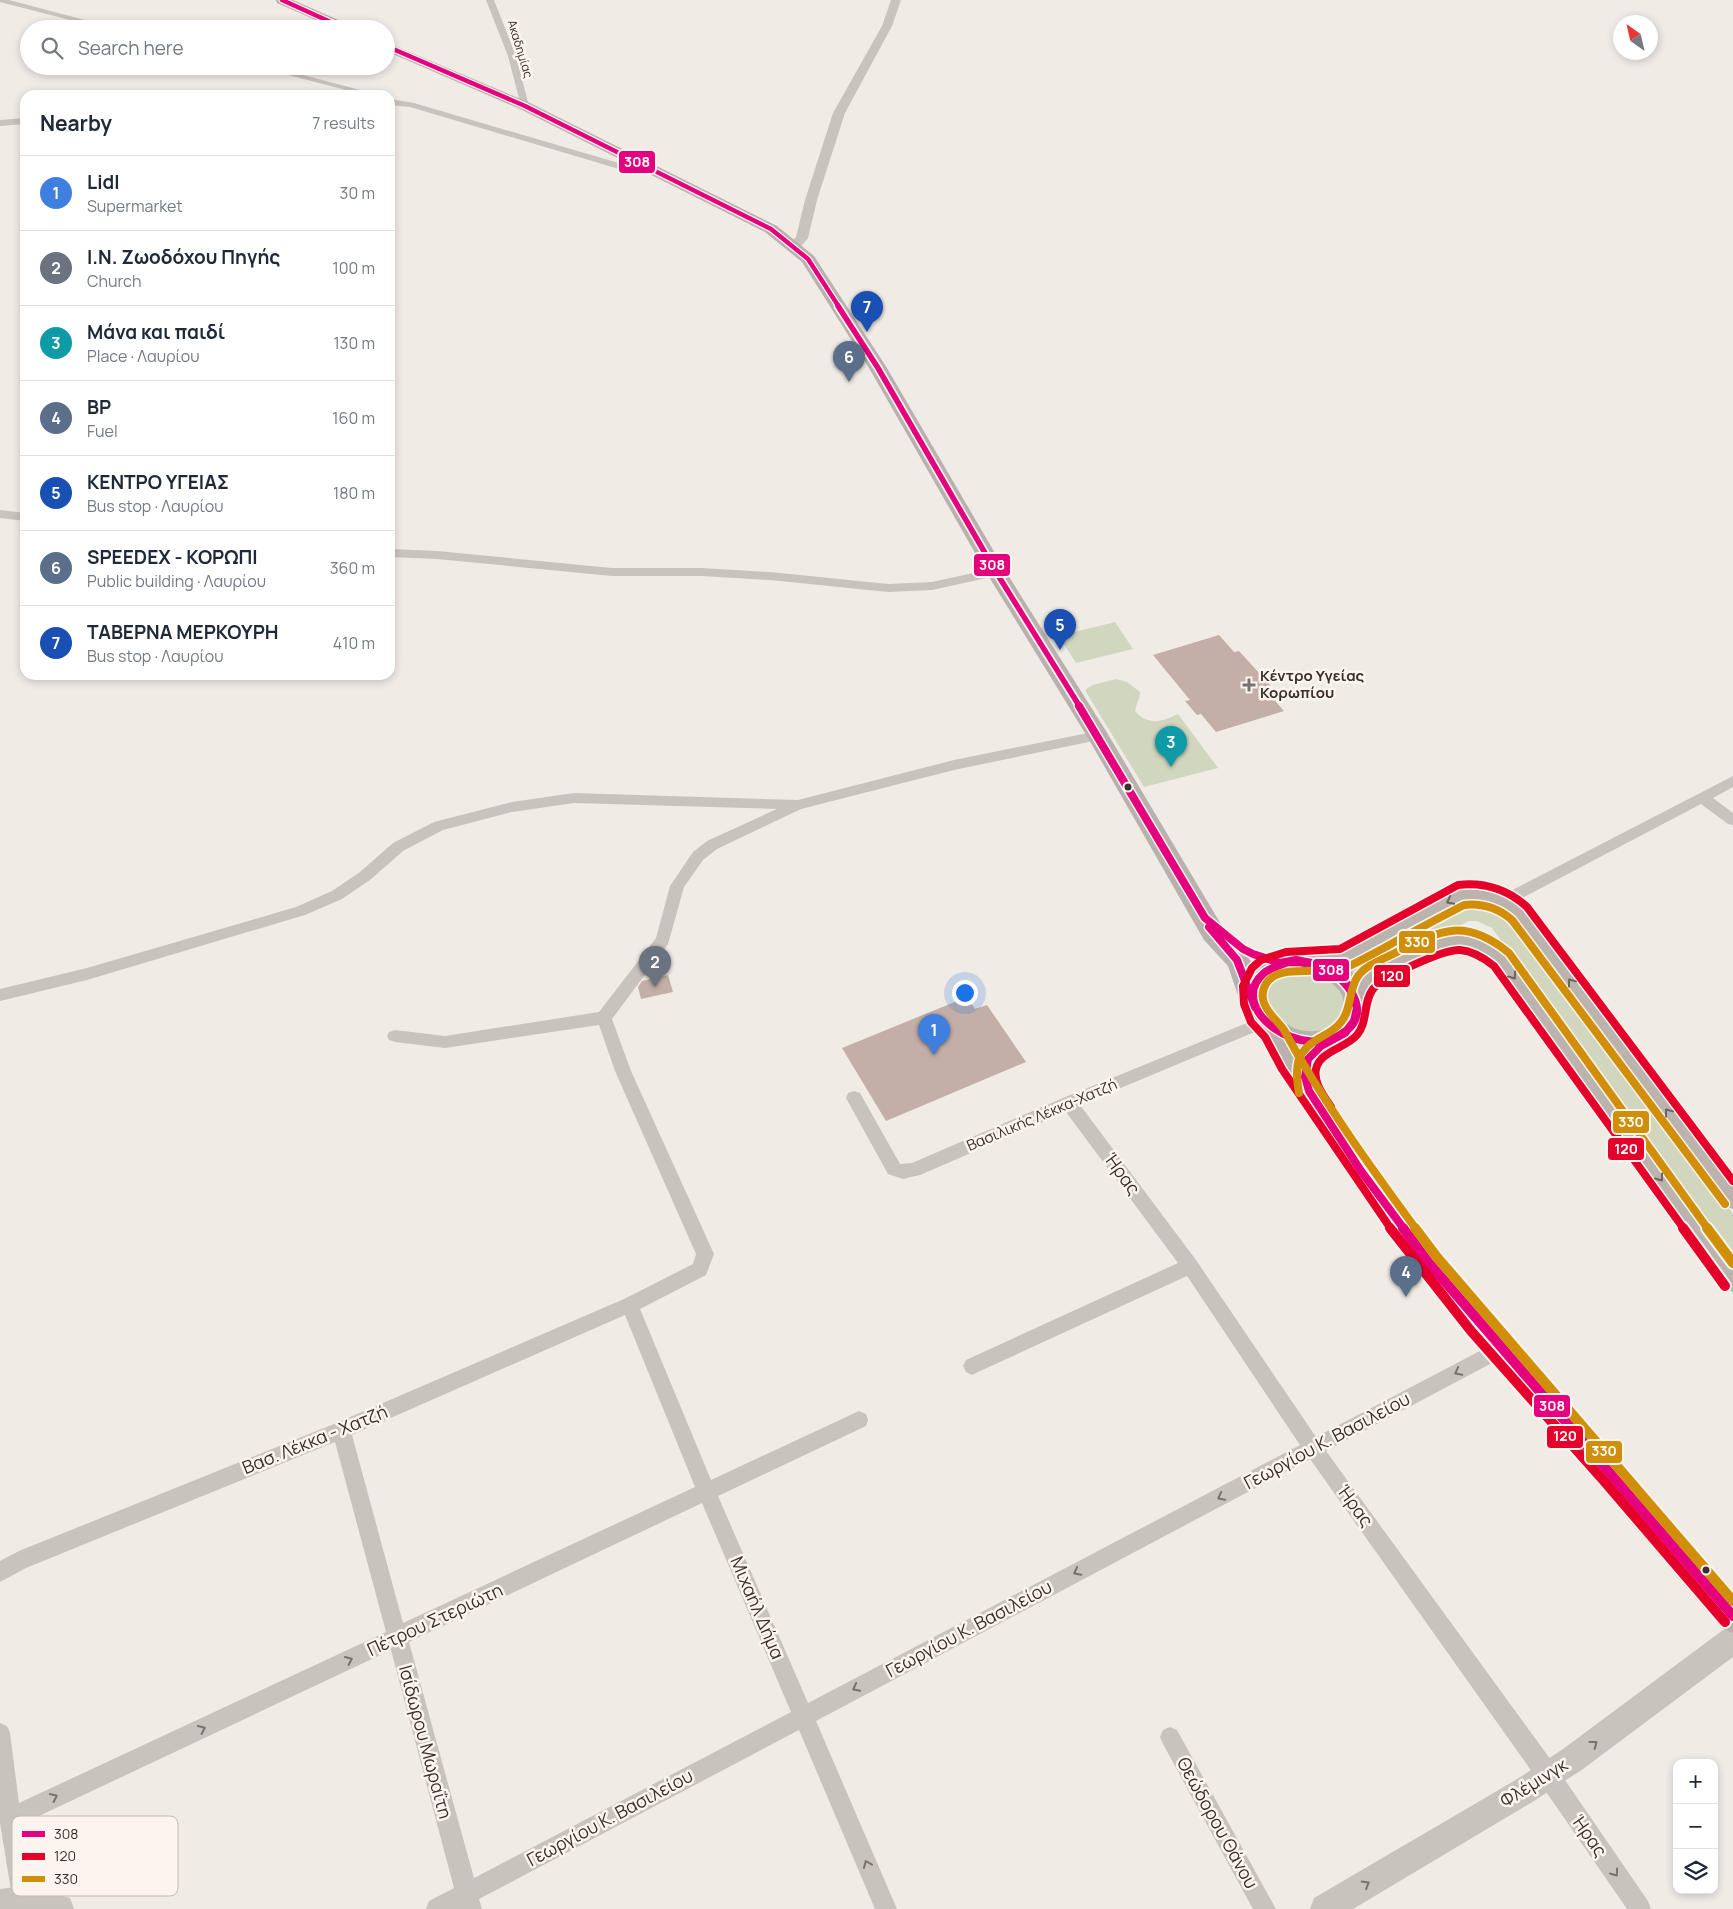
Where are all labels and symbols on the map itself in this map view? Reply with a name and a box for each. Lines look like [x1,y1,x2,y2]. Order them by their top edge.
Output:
north arrow [1613,15,1658,60]
street label: Ακαδημίας [504,18,537,80]
line badge: 308 [618,150,656,174]
text: 308 [624,152,650,171]
pin: 7 [851,291,883,332]
pin: 6 [833,341,865,382]
line badge: 308 [973,553,1011,577]
text: 308 [979,555,1005,574]
pin: 5 [1044,609,1076,650]
place label: Κέντρο Υγείας Κορωπίου [1260,665,1365,703]
marker: Κέντρο Υγείας Κορωπίου [1242,678,1256,692]
pin: 3 [1155,726,1187,767]
unlabelled marker [1123,782,1133,792]
one-way arrow [1446,895,1455,905]
line badge: 330 [1398,930,1436,954]
text: 330 [1404,932,1430,951]
pin: 2 [639,946,671,987]
line badge: 308 [1312,958,1350,982]
text: 308 [1318,960,1344,979]
line badge: 120 [1373,964,1411,988]
text: 120 [1380,966,1404,985]
one-way arrow [1507,970,1516,980]
one-way arrow [1568,978,1577,988]
your location [952,980,978,1006]
pin: 1 [918,1014,950,1055]
street label: Βασιλικής Λέκκα-Χατζή [963,1073,1120,1156]
one-way arrow [1666,1109,1674,1118]
line badge: 330 [1612,1110,1650,1134]
text: 330 [1618,1112,1644,1131]
line badge: 120 [1607,1137,1645,1161]
text: 120 [1614,1139,1638,1158]
street label: Ήρας [1099,1148,1146,1199]
one-way arrow [1653,1173,1663,1182]
pin: 4 [1390,1256,1422,1297]
one-way arrow [1454,1366,1463,1376]
street label: Γεωργίου Κ. Βασιλείου [1239,1386,1414,1494]
line badge: 308 [1533,1394,1571,1418]
text: 308 [1539,1396,1565,1415]
street label: Βασ. Λέκκα - Χατζή [238,1399,391,1479]
line badge: 120 [1546,1425,1584,1449]
text: 120 [1553,1426,1577,1445]
line badge: 330 [1585,1440,1623,1464]
text: 330 [1591,1441,1617,1460]
street label: Ήρας [1332,1480,1379,1531]
one-way arrow [1217,1491,1226,1501]
street label: Μιχαήλ Δήμα [726,1553,790,1663]
unlabelled marker [1701,1565,1711,1575]
one-way arrow [1074,1566,1083,1576]
street label: Γεωργίου Κ. Βασιλείου [881,1574,1056,1682]
street label: Πέτρου Στεριώτη [363,1577,506,1661]
one-way arrow [344,1656,353,1666]
street label: Ισίδωρου Μωραΐτη [394,1662,458,1821]
one-way arrow [852,1682,861,1692]
one-way arrow [197,1724,206,1735]
one-way arrow [1588,1741,1597,1749]
street label: Φλέμινγκ [1495,1752,1573,1812]
street label: Θεώδορου Θάνου [1172,1753,1264,1893]
street label: Γεωργίου Κ. Βασιλείου [522,1763,697,1871]
one-way arrow [49,1793,58,1804]
street label: Ήρας [1567,1810,1613,1861]
legend [12,1816,178,1896]
text: 308 [54,1824,78,1843]
text: 120 [54,1846,76,1865]
one-way arrow [863,1860,874,1869]
one-way arrow [1609,1867,1618,1877]
text: 330 [54,1869,78,1888]
one-way arrow [1361,1880,1370,1890]

